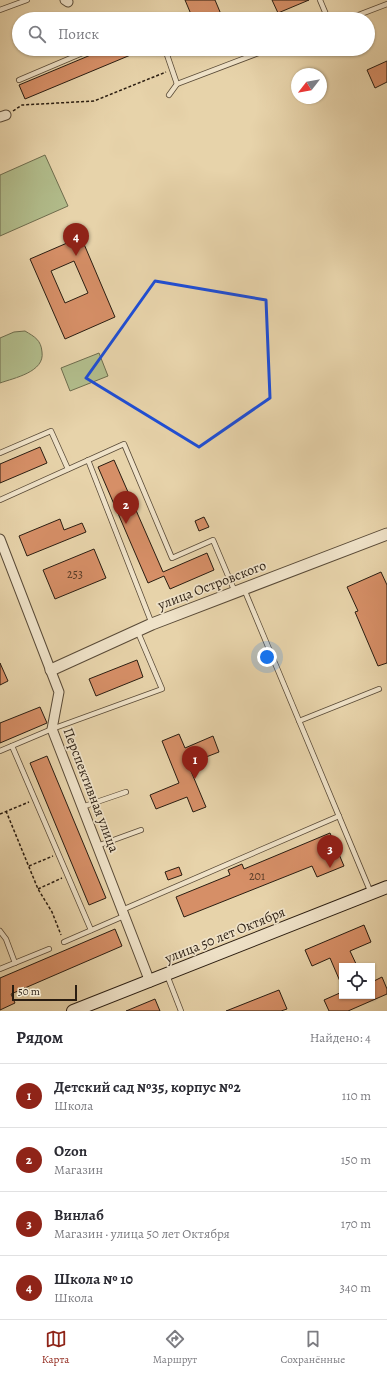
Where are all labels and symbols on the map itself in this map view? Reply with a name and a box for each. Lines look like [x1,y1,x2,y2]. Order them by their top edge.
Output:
north arrow [291,68,327,104]
pin: 4 [63,223,89,256]
pin: 2 [113,491,139,524]
street label: улица Островского [154,556,269,615]
house number: 253 [67,566,83,582]
your location [257,647,277,667]
street label: Перспективная улица [58,725,124,856]
pin: 1 [182,746,208,779]
pin: 3 [317,835,343,868]
house number: 201 [249,868,265,884]
street label: улица 50 лет Октября [161,902,288,968]
scale bar [12,983,77,1002]

